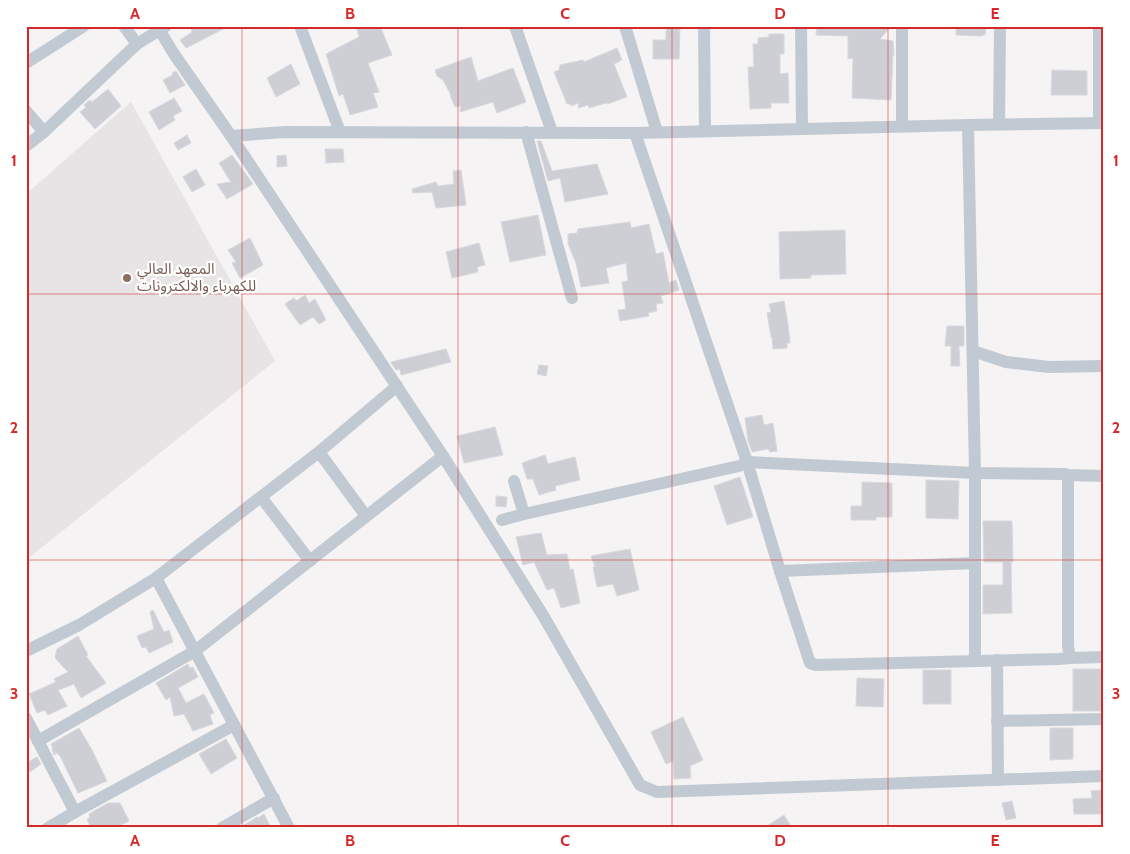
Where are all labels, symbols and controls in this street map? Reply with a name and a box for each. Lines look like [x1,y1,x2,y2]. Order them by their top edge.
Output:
text: A [130,4,140,23]
text: B [345,4,355,23]
text: C [560,4,570,23]
text: D [774,4,786,23]
text: E [990,4,1000,23]
text: 1 [11,151,17,170]
text: 1 [1113,151,1119,170]
place label: المعهد العالي للكهرباء والالكترونات [137,260,256,295]
marker: المعهد العالي للكهرباء والالكترونات [121,272,133,284]
text: 2 [10,418,18,437]
text: 2 [1112,418,1120,437]
text: 3 [10,684,18,703]
text: 3 [1112,684,1120,703]
text: A [130,831,140,850]
text: B [345,831,355,850]
text: C [560,831,570,850]
text: D [774,831,786,850]
text: E [990,831,1000,850]

